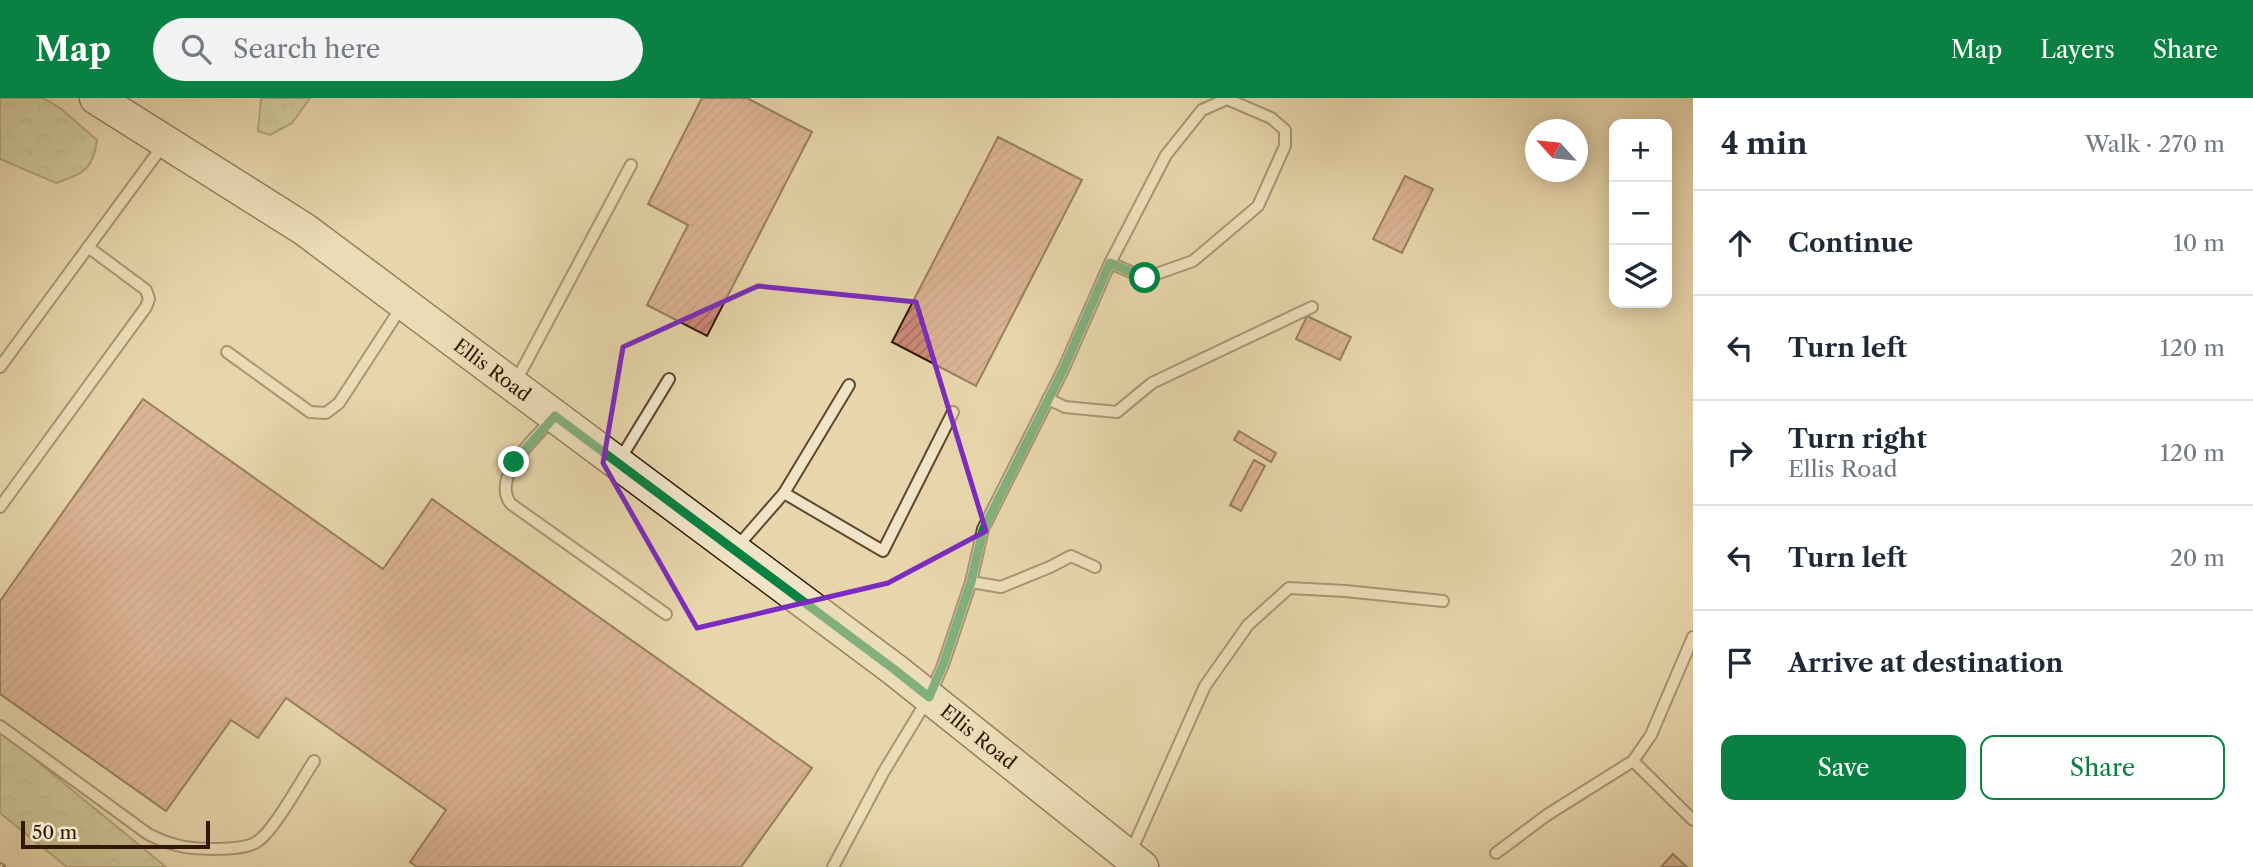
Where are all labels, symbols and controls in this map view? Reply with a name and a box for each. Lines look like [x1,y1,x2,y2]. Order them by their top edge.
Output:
search box [153,18,643,81]
text: Map [35,29,111,70]
icon: search [177,30,215,68]
text: Search here [233,33,380,65]
text: Map [1951,35,2002,64]
text: Layers [2040,35,2115,64]
text: Share [2153,35,2218,64]
north arrow [1525,119,1588,182]
map controls [1609,119,1672,308]
button: + [1609,119,1672,182]
text: 4 min [1721,125,1807,162]
text: Walk · 270 m [2085,130,2225,158]
button: − [1609,182,1672,245]
icon: ahead [1721,224,1759,262]
text: Continue [1788,227,1913,259]
text: 10 m [2173,229,2225,257]
button: layers [1609,245,1672,308]
route start [1129,262,1160,293]
icon: left [1721,329,1759,367]
text: Turn left [1788,332,1907,364]
street label: Ellis Road [449,333,536,406]
text: 120 m [2160,334,2225,362]
text: Turn right [1788,423,1927,455]
icon: right [1721,434,1759,472]
text: 120 m [2160,439,2225,467]
route end [498,446,529,477]
text: Ellis Road [1788,455,1898,483]
icon: left [1721,539,1759,577]
text: Turn left [1788,542,1907,574]
text: 20 m [2170,544,2225,572]
icon: arrive [1721,644,1759,682]
text: Arrive at destination [1788,647,2063,679]
street label: Ellis Road [936,699,1021,774]
button: Save [1721,735,1966,800]
button: Share [1980,735,2225,800]
scale bar [21,818,210,850]
text: 50 m [32,821,77,844]

